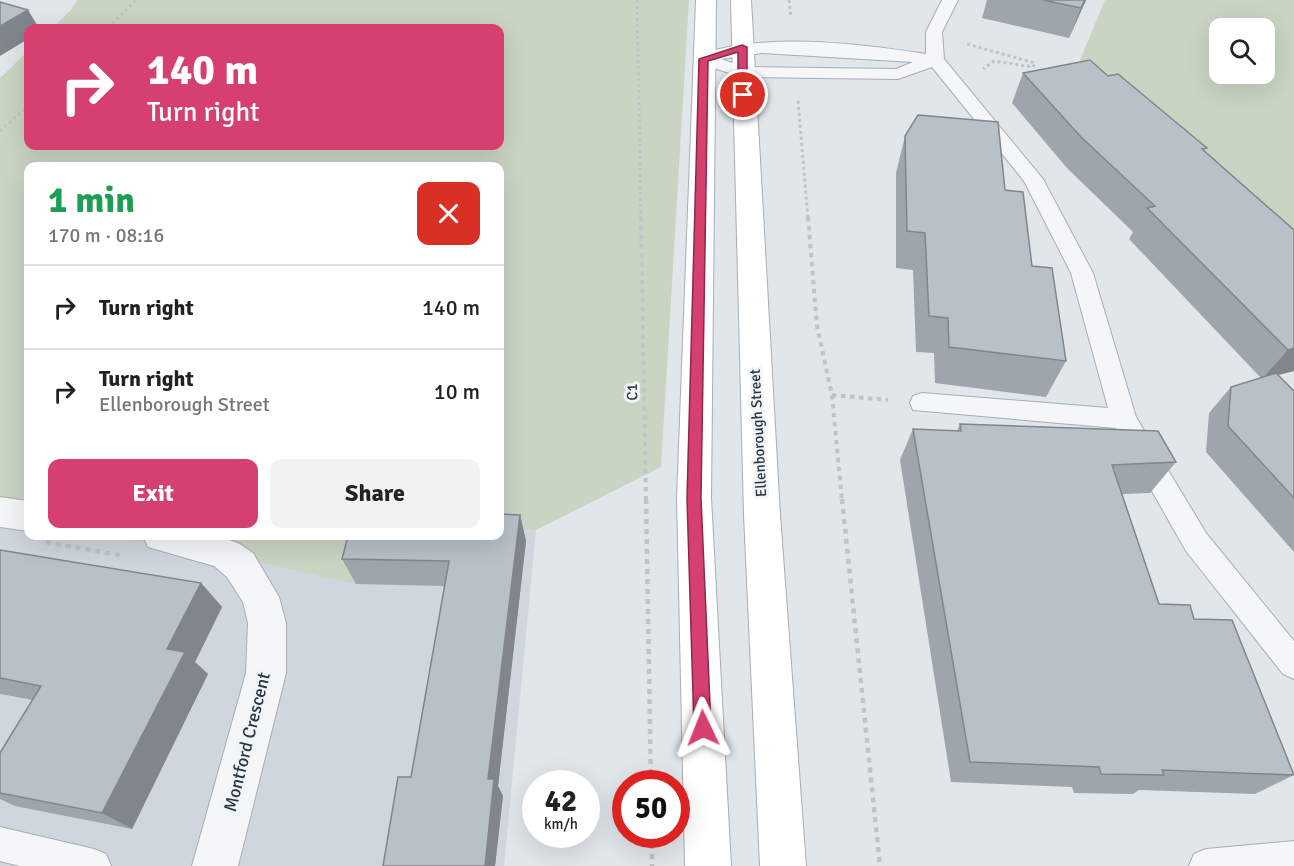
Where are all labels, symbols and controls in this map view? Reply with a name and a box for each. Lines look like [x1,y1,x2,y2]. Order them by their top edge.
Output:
map controls [1209,18,1275,84]
button: search [1209,18,1275,84]
text: 140 m [147,45,258,96]
icon: right [48,48,126,126]
pin [717,69,768,120]
icon: arrive [726,78,759,111]
text: Turn right [147,96,260,129]
text: 1 min [48,178,135,223]
button: close [417,182,480,245]
text: 170 m · 08:16 [48,223,164,248]
icon: right [48,291,81,324]
text: Turn right [99,294,194,321]
text: 140 m [422,294,480,321]
text: Turn right [99,365,194,392]
street label: Ellenborough Street [746,369,770,497]
icon: right [48,375,81,408]
text: 10 m [434,378,480,405]
street label: C1 [623,383,641,401]
text: Ellenborough Street [99,392,270,417]
button: Exit [48,459,258,528]
button: Share [270,459,480,528]
street label: Montford Crescent [219,670,275,814]
position arrow [671,696,735,760]
speed limit sign: 50 [612,770,690,848]
text: 42 [545,783,577,820]
text: km/h [544,815,578,833]

